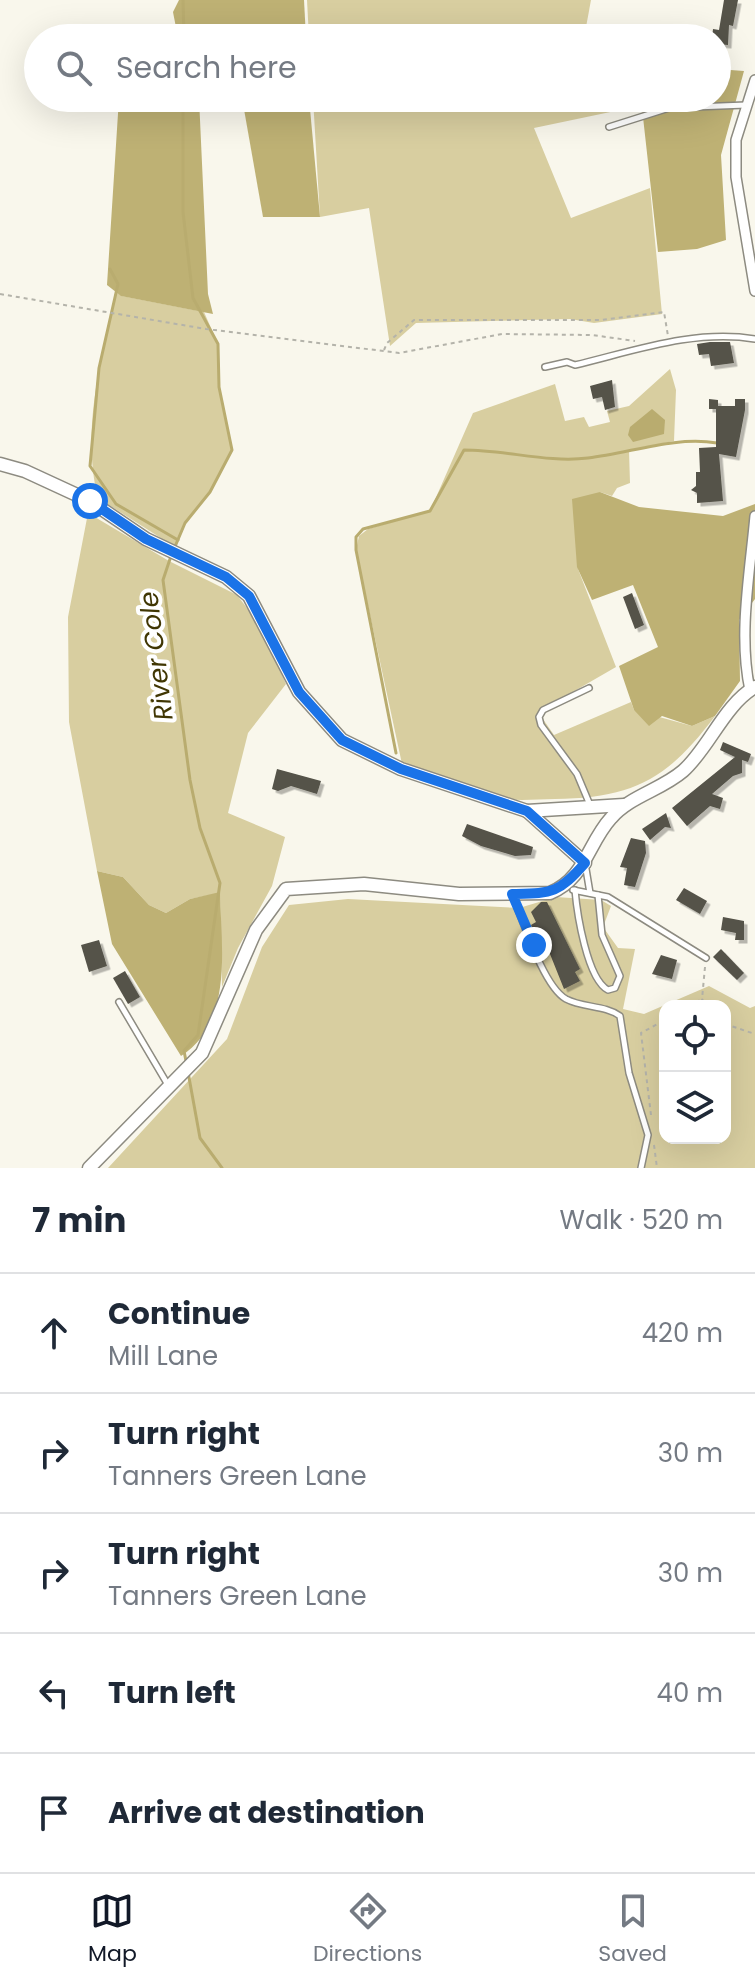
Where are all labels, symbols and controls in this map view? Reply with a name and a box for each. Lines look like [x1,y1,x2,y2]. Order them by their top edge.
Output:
search box [24,24,731,112]
icon: search [52,46,96,90]
text: Search here [116,46,297,89]
route start [72,483,108,519]
water label: River Cole [130,589,182,723]
route end [516,927,552,963]
map controls [659,1000,731,1144]
button: locate [659,1000,731,1072]
button: layers [659,1072,731,1144]
text: 7 min [32,1196,126,1244]
text: Walk · 520 m [560,1202,723,1238]
text: Continue [108,1292,250,1335]
icon: ahead [32,1311,76,1355]
text: 420 m [642,1315,723,1351]
text: Mill Lane [108,1338,218,1374]
text: Turn right [108,1412,260,1455]
icon: right [32,1431,76,1475]
text: 30 m [658,1435,723,1471]
text: Tanners Green Lane [108,1458,367,1494]
text: Turn right [108,1532,260,1575]
icon: right [32,1551,76,1595]
text: 30 m [658,1555,723,1591]
text: Tanners Green Lane [108,1578,367,1614]
icon: left [32,1671,76,1715]
text: Turn left [108,1671,236,1714]
text: 40 m [657,1675,723,1711]
icon: arrive [32,1791,76,1835]
text: Arrive at destination [108,1791,425,1834]
tab: Map [88,1889,137,1970]
tab: Directions [313,1889,422,1970]
tab: Saved [598,1889,667,1970]

